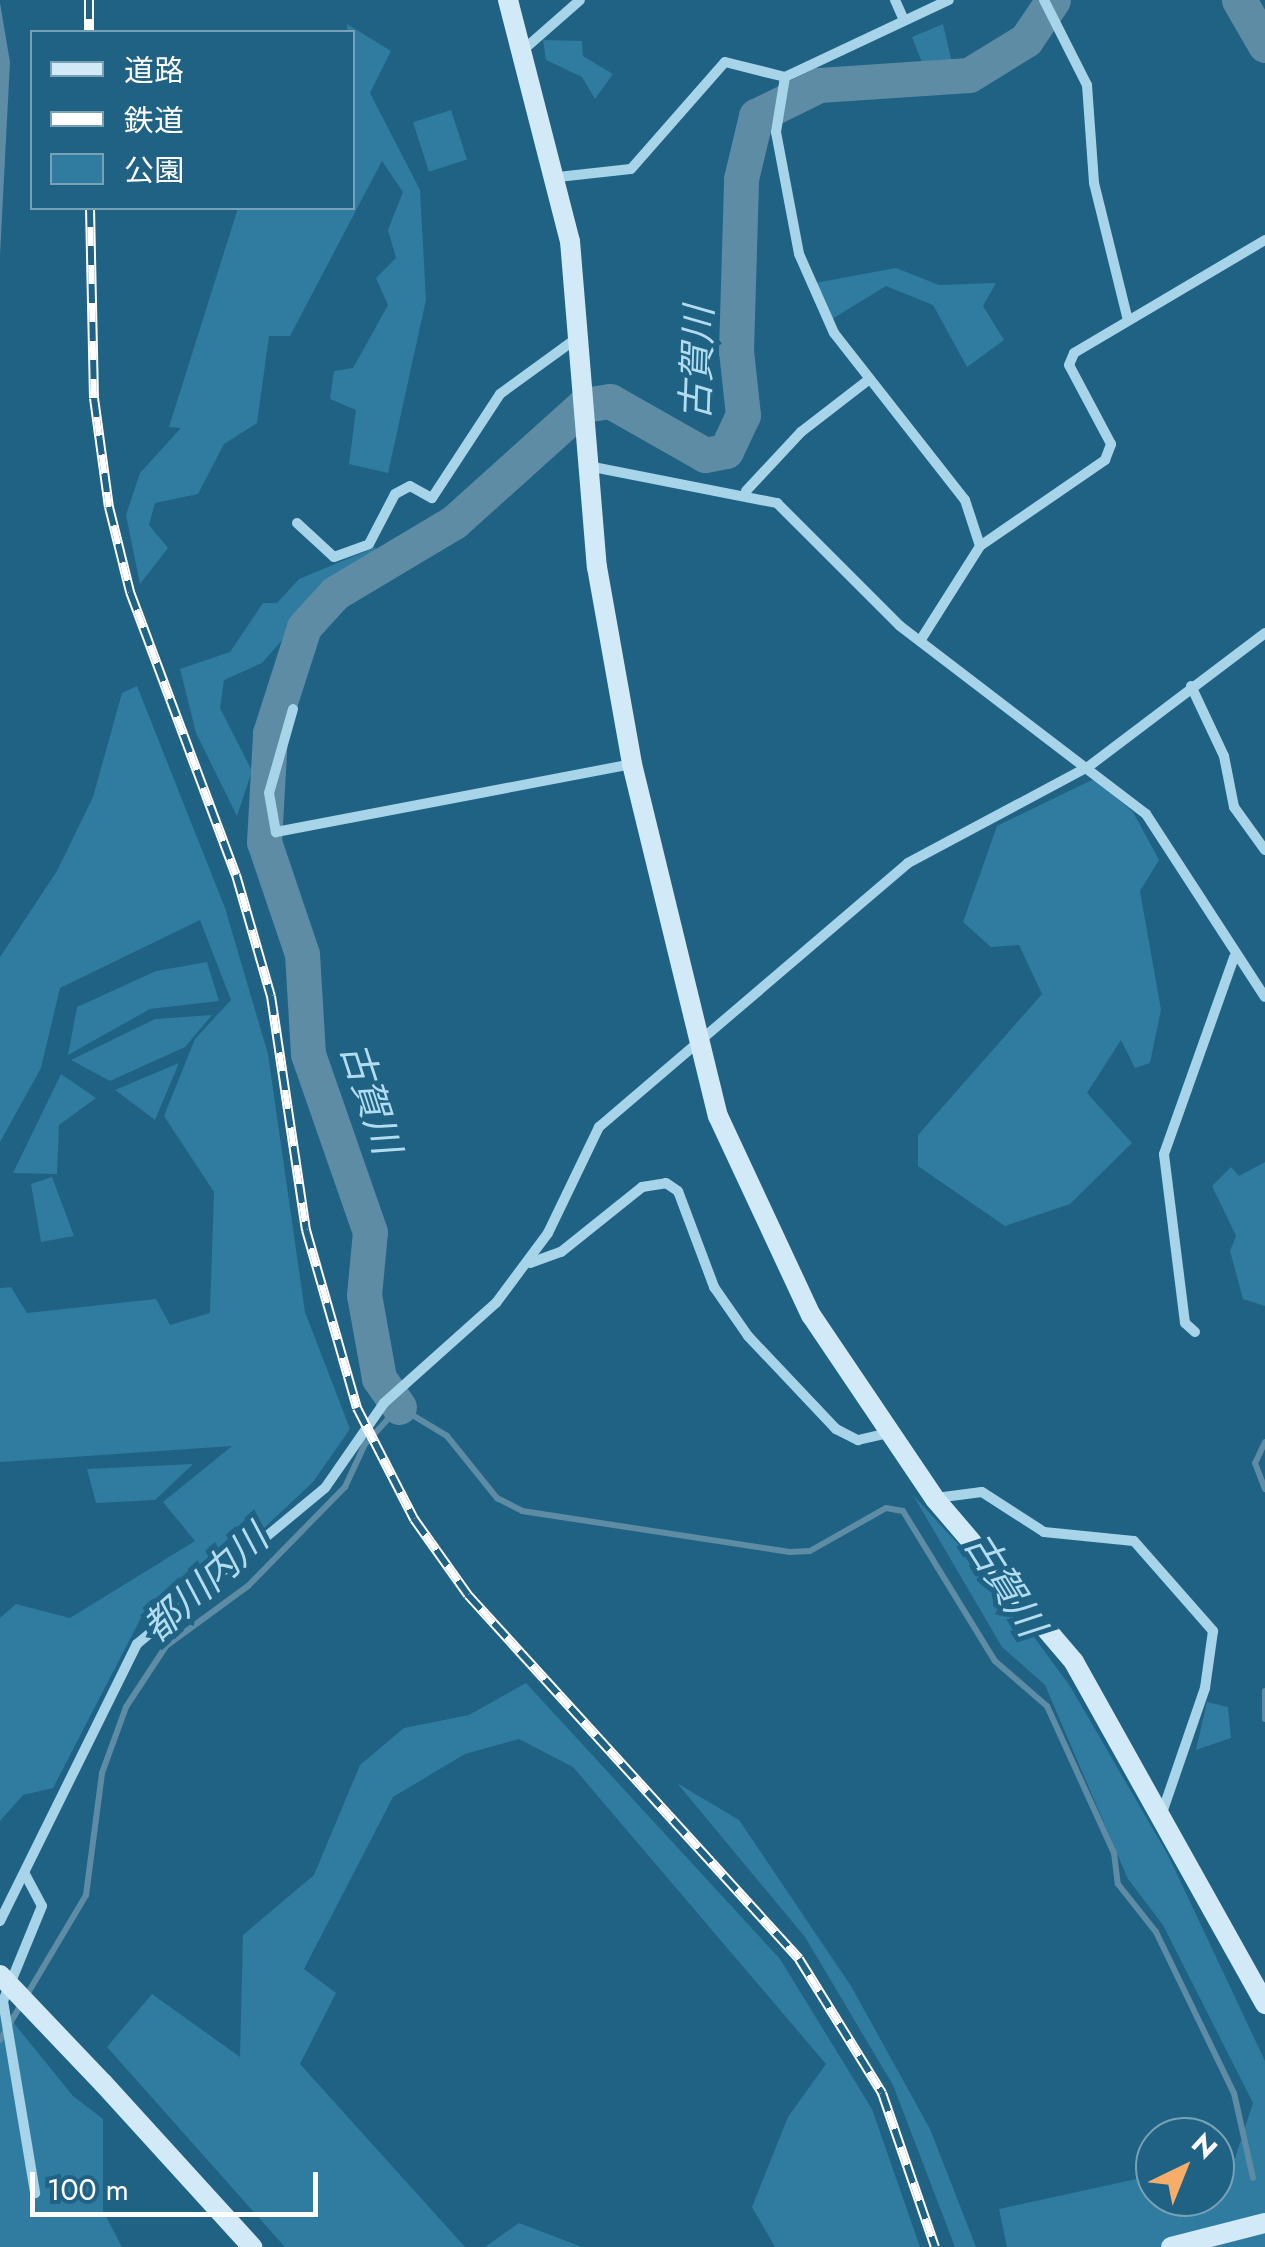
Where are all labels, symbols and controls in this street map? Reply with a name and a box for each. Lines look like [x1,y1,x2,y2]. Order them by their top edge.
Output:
legend [30,30,355,210]
text: 道路 [124,49,184,92]
text: 鉄道 [124,99,184,142]
text: 公園 [124,149,184,192]
water label: 古賀川 [672,305,722,421]
water label: 古賀川 [332,1037,410,1159]
water label: 都川内川 [133,1515,277,1651]
water label: 古賀川 [955,1524,1055,1644]
north arrow [1135,2117,1235,2217]
text: N [1182,2124,1227,2169]
scale bar [35,2152,322,2214]
text: 100 m [47,2168,129,2211]

